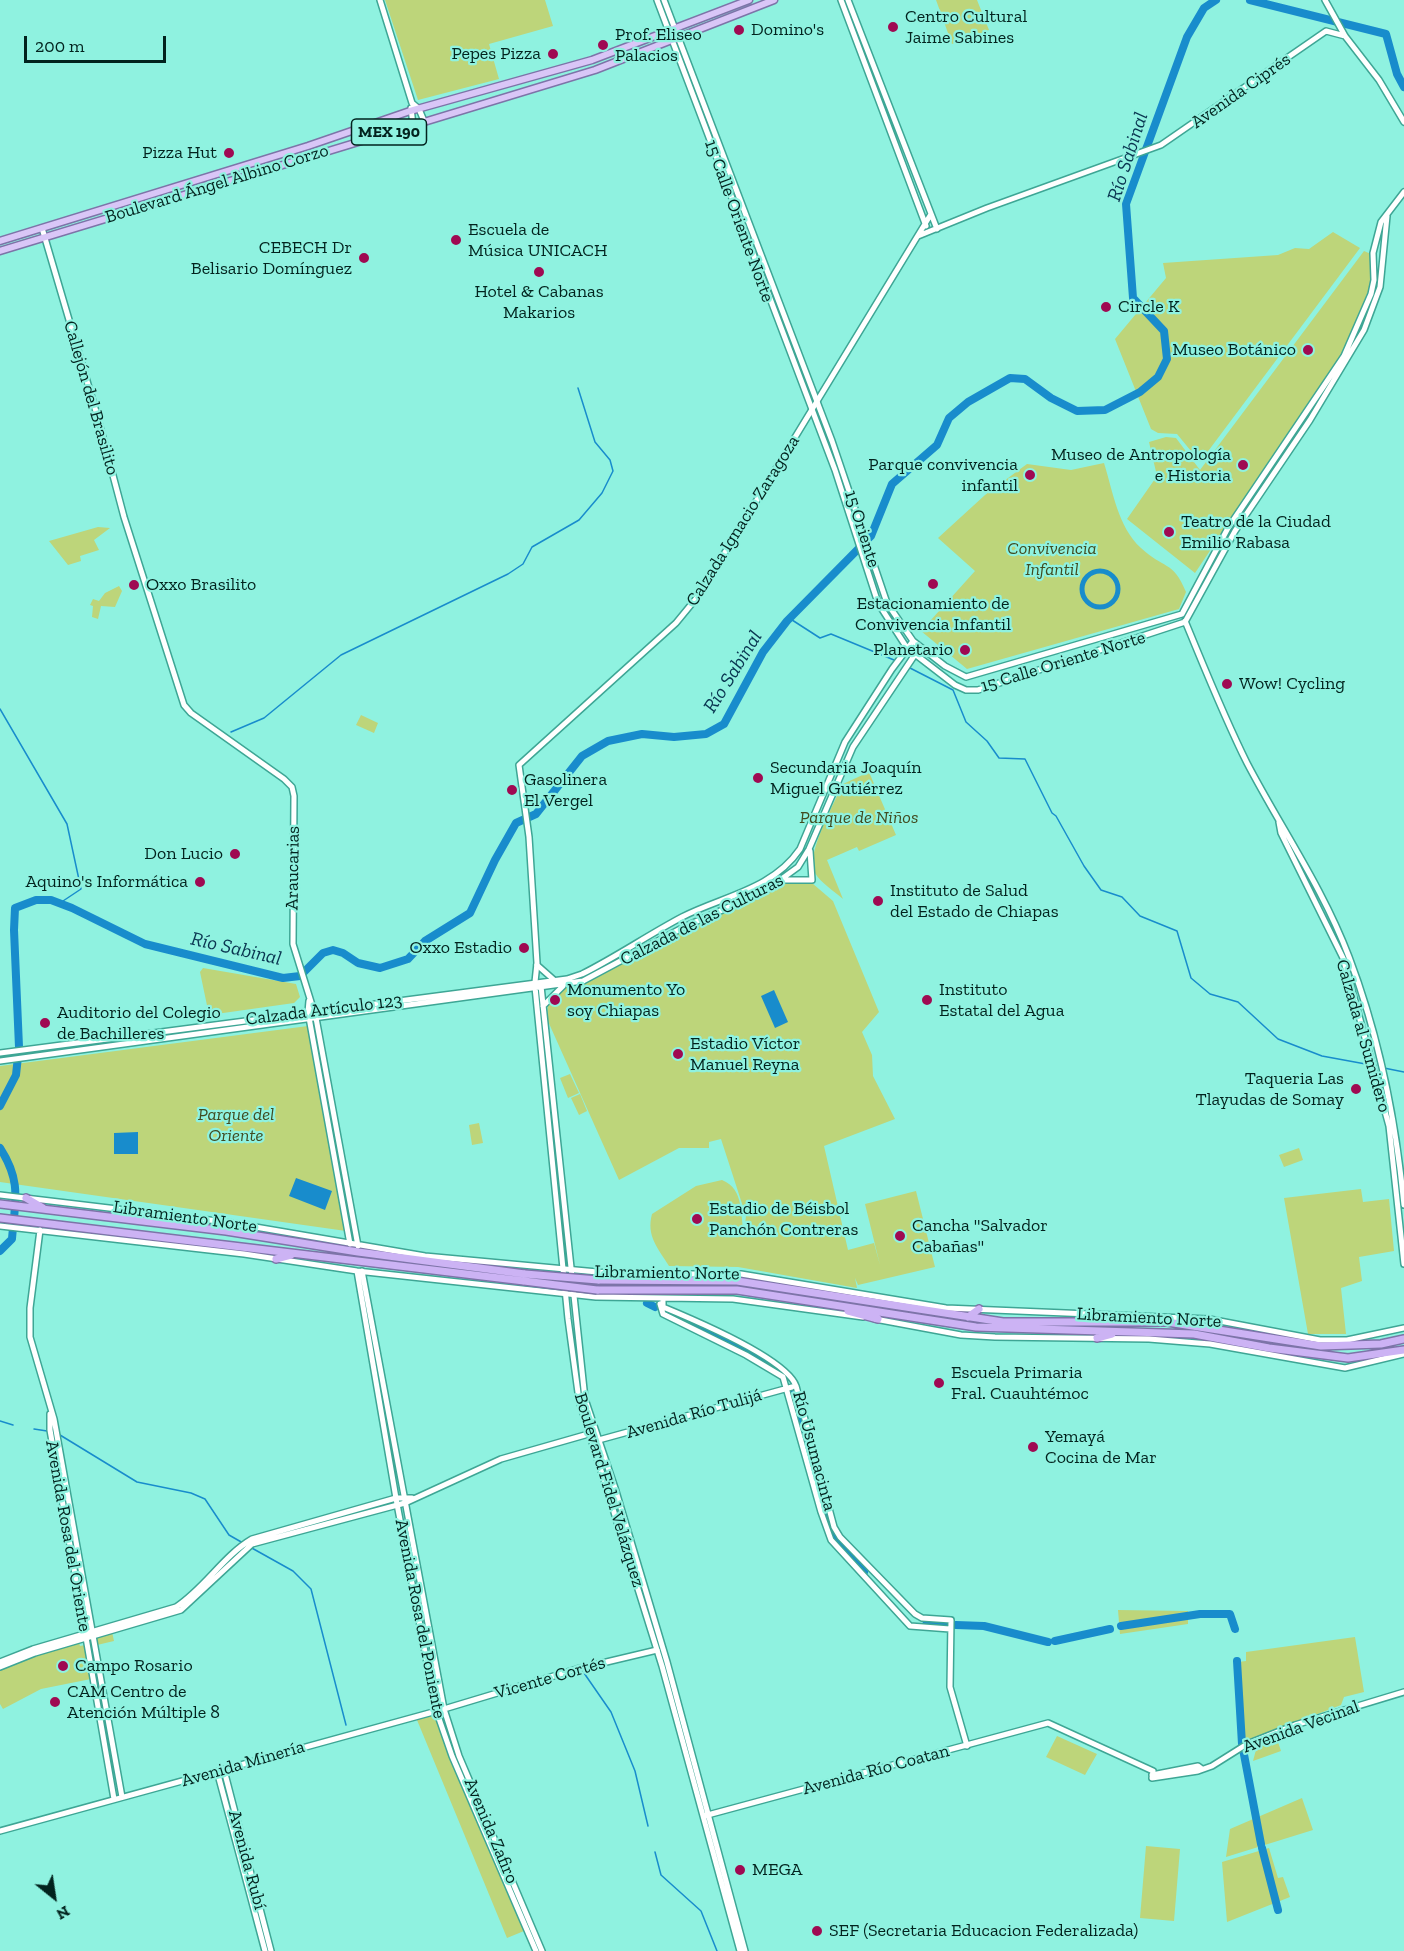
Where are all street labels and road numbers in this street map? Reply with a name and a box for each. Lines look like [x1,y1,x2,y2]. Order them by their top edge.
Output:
street label: Avenida Ciprés [1187,49,1295,133]
road number: MEX 190 [352,119,426,145]
street label: 15 Calle Oriente Norte [700,137,778,305]
street label: Boulevard Ángel Albino Corzo [103,140,331,228]
street label: Callejón del Brasilito [59,318,123,478]
street label: Calzada Ignacio Zaragoza [682,432,804,610]
street label: 15 Oriente [839,488,885,570]
street label: 15 Calle Oriente Norte [978,627,1148,697]
street label: Araucarias [281,826,305,910]
street label: Calzada de las Culturas [617,869,787,971]
street label: Calzada al Sumidero [1331,957,1395,1115]
street label: Calzada Artículo 123 [245,990,403,1030]
street label: Libramiento Norte [112,1196,258,1238]
street label: Libramiento Norte [594,1261,740,1285]
street label: Libramiento Norte [1076,1303,1222,1333]
street label: Avenida Río Tulijá [624,1384,764,1444]
street label: Río Usumacinta [788,1389,840,1513]
street label: Boulevard Fidel Velázquez [569,1390,649,1590]
street label: Avenida Rosa del Oriente [41,1439,95,1633]
street label: Avenida Rosa del Poniente [390,1517,450,1721]
street label: Vicente Cortés [492,1652,608,1704]
street label: Avenida Vecinal [1240,1696,1362,1758]
street label: Avenida Minería [179,1736,307,1792]
street label: Avenida Río Coatan [800,1740,952,1800]
street label: Avenida Zafiro [459,1775,523,1887]
street label: Avenida Rubí [223,1808,271,1912]

